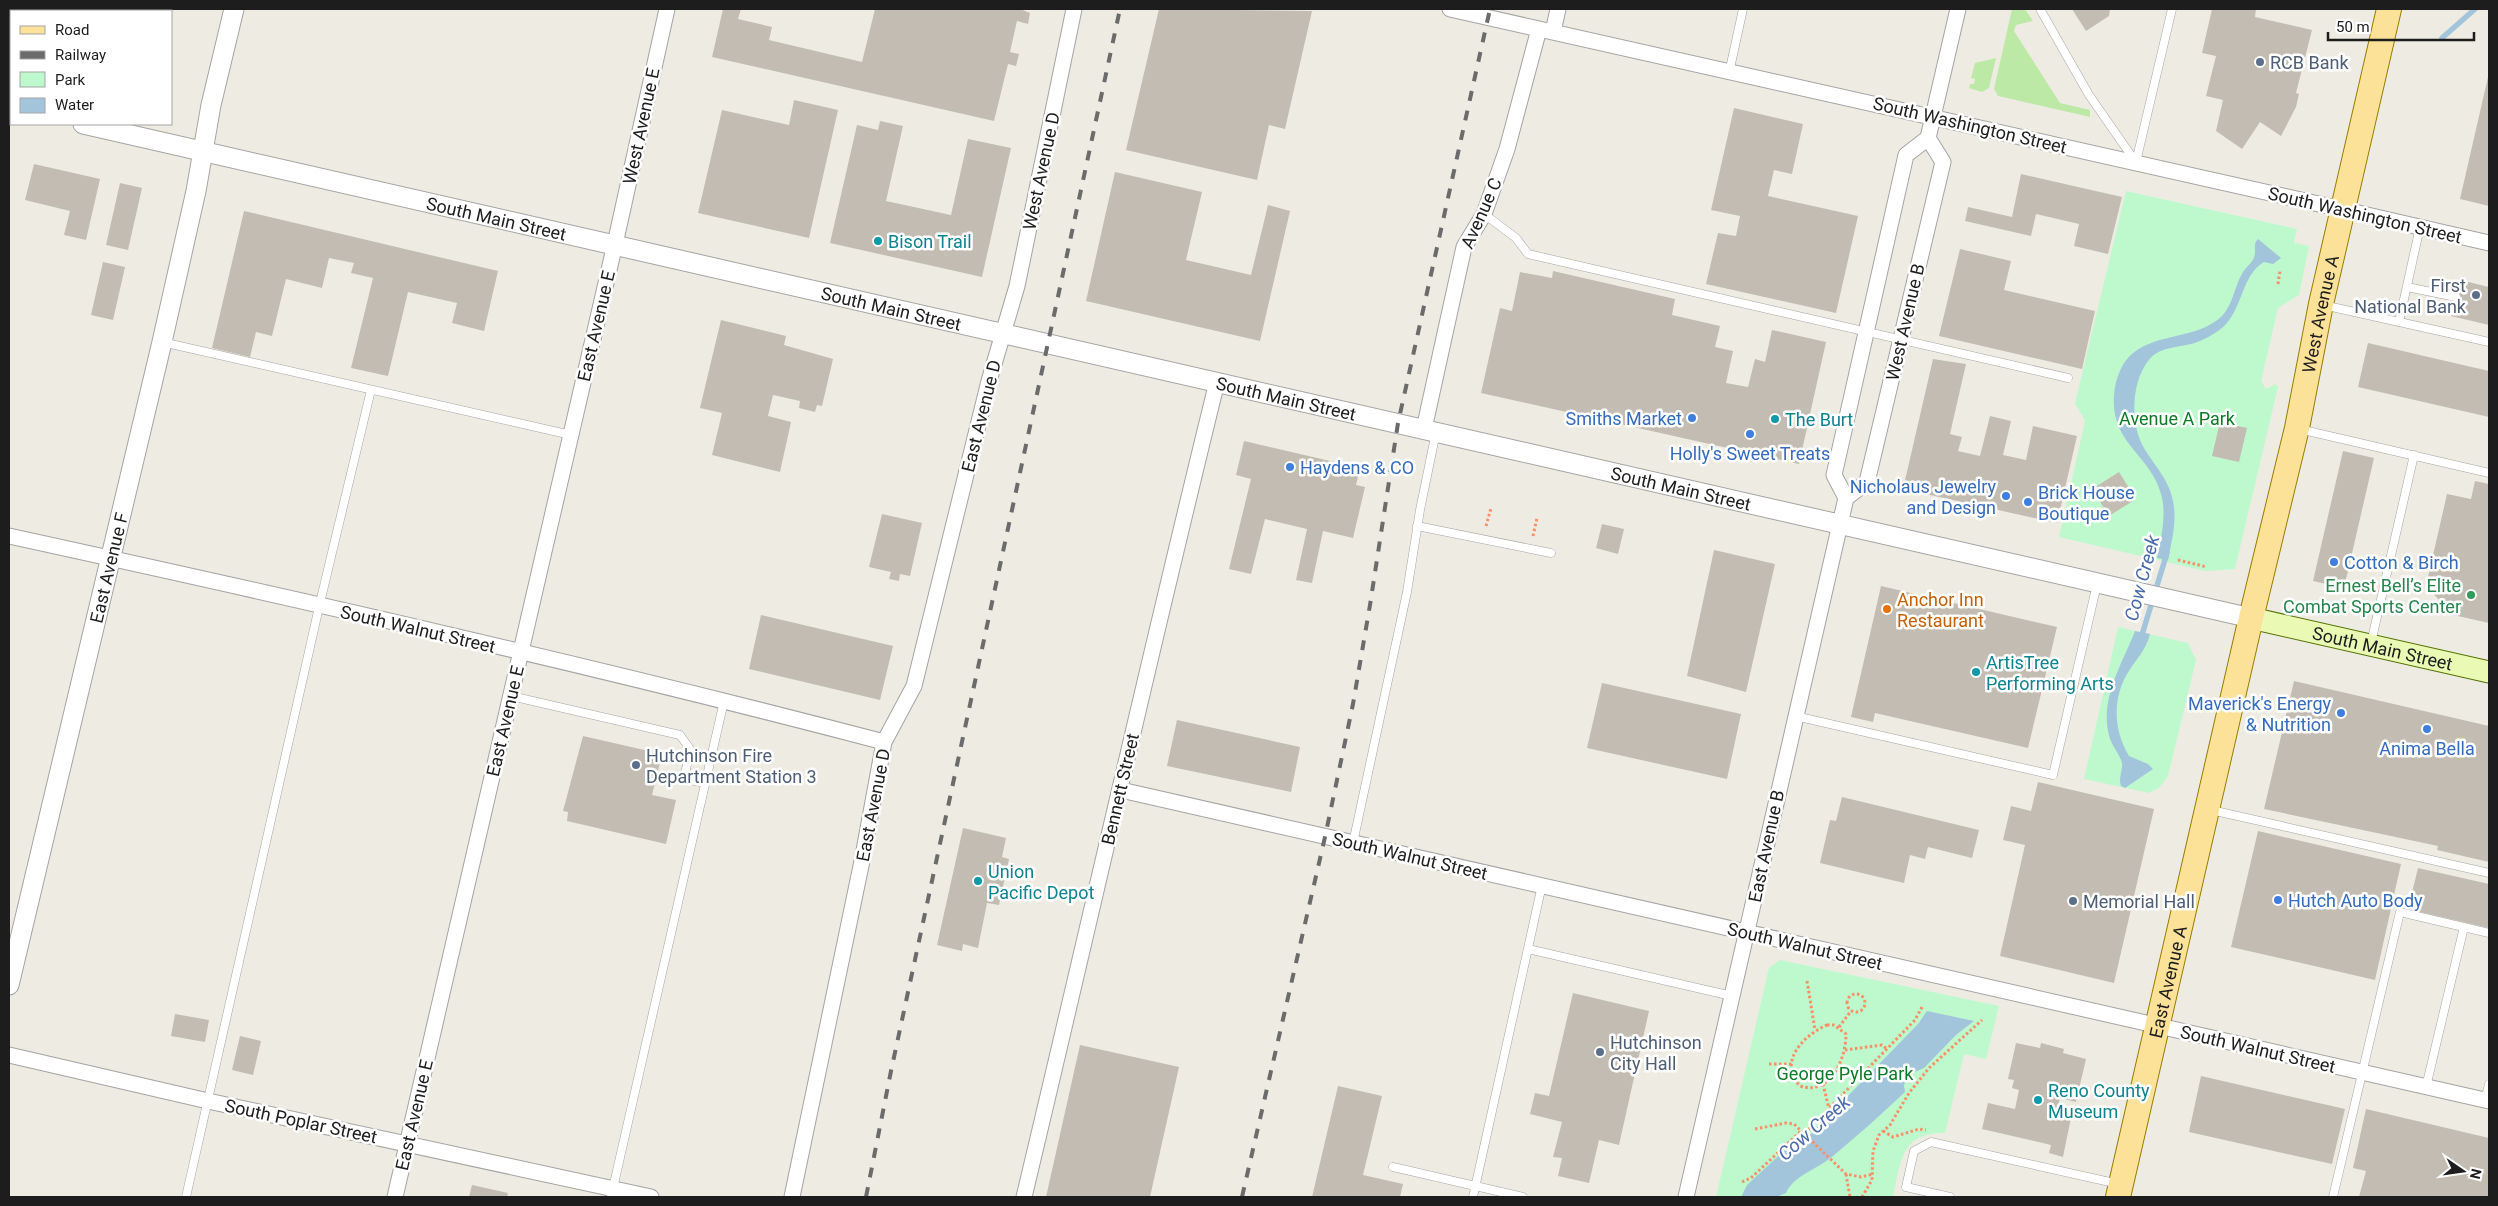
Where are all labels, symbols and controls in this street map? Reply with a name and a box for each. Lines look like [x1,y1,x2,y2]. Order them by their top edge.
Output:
legend [10,10,172,125]
scale bar [2328,10,2474,42]
text: 50 m [2336,18,2370,36]
text: Road [55,21,89,39]
text: Railway [55,46,106,64]
place label: RCB Bank [2270,52,2349,73]
marker: RCB Bank [2254,56,2266,68]
street label: West Avenue E [618,66,664,186]
text: Park [55,71,86,89]
street label: South Washington Street [1871,92,2069,158]
text: Water [55,96,94,114]
street label: West Avenue D [1018,110,1064,232]
street label: Avenue C [1456,174,1506,252]
street label: South Washington Street [2266,182,2464,248]
street label: South Main Street [424,192,569,244]
place label: Bison Trail [888,231,972,252]
marker: Bison Trail [872,235,884,247]
street label: West Avenue A [2297,253,2343,375]
street label: West Avenue B [1881,261,1929,383]
street label: East Avenue E [573,268,619,384]
place label: First National Bank [2354,275,2467,317]
street label: South Main Street [819,282,963,334]
marker: First National Bank [2470,289,2482,301]
street label: East Avenue D [957,358,1005,474]
street label: South Main Street [1214,372,1358,424]
place label: Smiths Market [1566,408,1682,429]
park label: Avenue A Park [2119,408,2236,429]
place label: The Burt [1785,409,1853,430]
marker: Smiths Market [1686,412,1698,424]
marker: The Burt [1769,413,1781,425]
marker: Holly's Sweet Treats [1744,428,1756,440]
place label: Holly's Sweet Treats [1670,443,1830,464]
place label: Haydens & CO [1300,457,1414,478]
marker: Haydens & CO [1284,461,1296,473]
street label: South Main Street [1609,462,1753,514]
place label: Nicholaus Jewelry and Design [1850,476,1996,518]
place label: Brick House Boutique [2038,482,2135,524]
marker: Nicholaus Jewelry and Design [2000,490,2012,502]
marker: Brick House Boutique [2022,496,2034,508]
street label: East Avenue F [85,510,132,625]
water label: Cow Creek [2120,532,2165,623]
place label: Cotton & Birch [2344,552,2459,573]
marker: Cotton & Birch [2328,556,2340,568]
place label: Ernest Bell’s Elite Combat Sports Center [2283,575,2461,617]
place label: Anchor Inn Restaurant [1897,589,1984,631]
marker: Ernest Bell’s Elite Combat Sports Center [2465,589,2477,601]
street label: South Walnut Street [338,601,498,657]
marker: Anchor Inn Restaurant [1881,603,1893,615]
street label: South Main Street [2311,622,2455,674]
place label: ArtisTree Performing Arts [1986,652,2114,694]
street label: East Avenue E [482,663,528,779]
marker: ArtisTree Performing Arts [1970,666,1982,678]
place label: Maverick's Energy & Nutrition [2188,693,2331,735]
marker: Maverick's Energy & Nutrition [2335,707,2347,719]
marker: Anima Bella [2421,723,2433,735]
street label: Bennett Street [1097,731,1143,847]
place label: Anima Bella [2379,738,2475,759]
place label: Hutchinson Fire Department Station 3 [646,745,817,787]
street label: East Avenue D [852,747,894,863]
marker: Hutchinson Fire Department Station 3 [630,759,642,771]
street label: East Avenue B [1744,788,1788,904]
street label: South Walnut Street [1330,828,1490,884]
place label: Union Pacific Depot [988,861,1094,903]
marker: Union Pacific Depot [972,875,984,887]
place label: Hutch Auto Body [2288,890,2423,911]
place label: Memorial Hall [2083,891,2195,912]
marker: Hutch Auto Body [2272,894,2284,906]
marker: Memorial Hall [2067,895,2079,907]
street label: South Walnut Street [1725,918,1885,974]
street label: East Avenue A [2144,923,2191,1040]
street label: South Walnut Street [2178,1021,2338,1077]
place label: Hutchinson City Hall [1610,1032,1702,1074]
marker: Hutchinson City Hall [1594,1046,1606,1058]
street label: East Avenue E [391,1057,437,1173]
park label: George Pyle Park [1777,1063,1914,1084]
place label: Reno County Museum [2048,1080,2150,1122]
water label: Cow Creek [1773,1090,1855,1166]
marker: Reno County Museum [2032,1094,2044,1106]
street label: South Poplar Street [223,1095,379,1147]
north arrow [2438,1146,2488,1196]
text: N [2467,1167,2485,1181]

